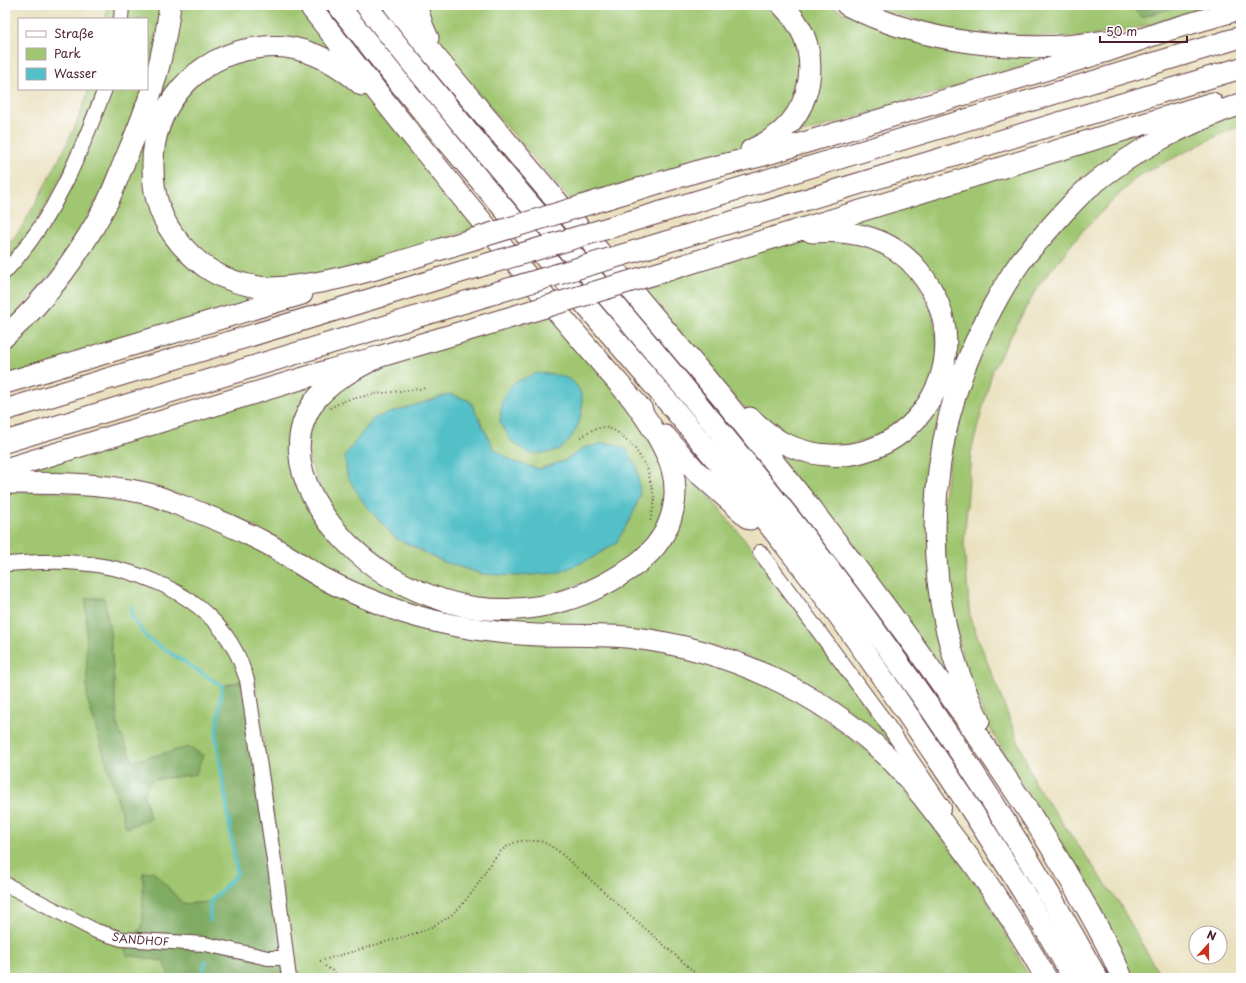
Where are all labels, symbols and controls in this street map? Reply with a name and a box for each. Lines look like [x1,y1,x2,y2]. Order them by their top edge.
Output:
legend [18,18,148,90]
scale bar [1100,18,1187,44]
text: 50 m [1106,22,1137,40]
text: Straße [54,24,94,42]
text: Park [54,44,81,62]
text: Wasser [54,64,97,82]
north arrow [1188,925,1228,965]
text: N [1205,926,1219,945]
street label: SANDHOF [110,927,170,950]

